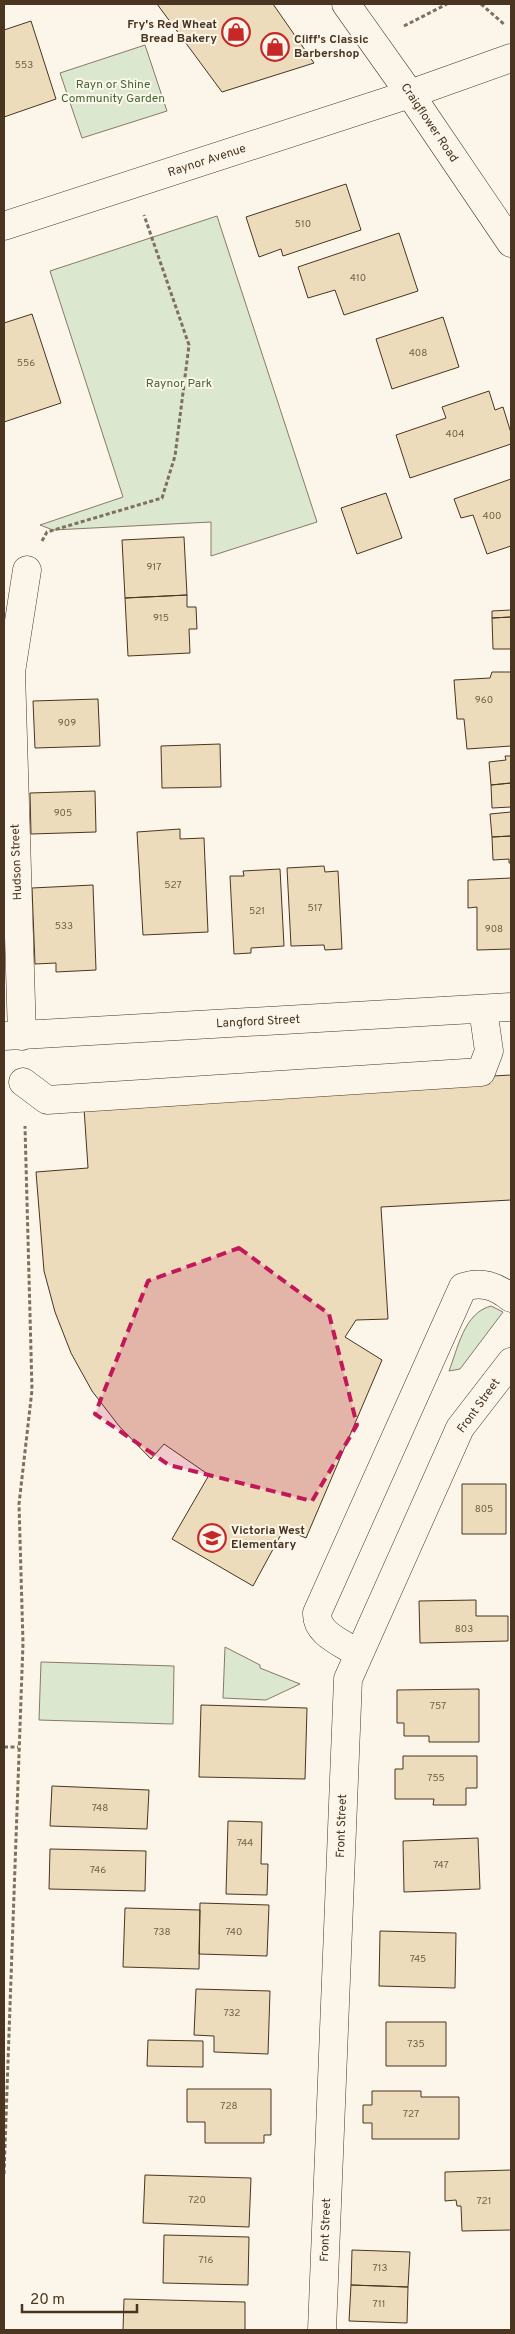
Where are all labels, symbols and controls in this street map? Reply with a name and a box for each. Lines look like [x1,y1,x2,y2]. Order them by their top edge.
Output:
place label: Fry's Red Wheat Bread Bakery [127,17,217,47]
shop icon: Fry's Red Wheat Bread Bakery [221,17,251,47]
shop icon: Cliff's Classic Barbershop [260,32,290,62]
place label: Cliff's Classic Barbershop [294,32,369,62]
house number: 553 [15,59,33,72]
park label: Rayn or Shine Community Garden [61,77,165,107]
street label: Craigflower Road [397,80,461,166]
street label: Raynor Avenue [166,141,248,181]
house number: 510 [295,218,311,231]
house number: 410 [350,272,366,285]
house number: 408 [409,347,427,360]
house number: 556 [17,357,35,370]
park label: Raynor Park [146,376,212,392]
house number: 404 [446,428,464,441]
house number: 400 [483,510,501,523]
house number: 917 [147,561,161,574]
house number: 915 [153,612,169,625]
house number: 960 [475,694,493,707]
house number: 909 [58,717,76,730]
house number: 905 [54,807,72,820]
street label: Hudson Street [8,823,26,901]
house number: 527 [164,879,182,892]
house number: 517 [307,902,323,915]
house number: 521 [249,905,265,918]
house number: 533 [55,920,73,933]
house number: 908 [485,923,503,936]
street label: Langford Street [216,1012,300,1032]
street label: Front Street [454,1375,504,1437]
house number: 805 [475,1503,493,1516]
school or university icon: Victoria West Elementary [197,1523,227,1553]
place label: Victoria West Elementary [231,1523,305,1553]
house number: 803 [455,1623,473,1636]
house number: 757 [430,1700,446,1713]
house number: 755 [427,1772,445,1785]
street label: Front Street [333,1794,351,1858]
house number: 748 [92,1802,108,1815]
house number: 744 [237,1837,253,1850]
house number: 747 [433,1859,449,1872]
house number: 746 [90,1864,106,1877]
house number: 738 [153,1926,171,1939]
house number: 740 [226,1926,242,1939]
house number: 745 [410,1953,426,1966]
house number: 732 [223,2007,241,2020]
house number: 735 [407,2038,425,2051]
house number: 728 [220,2100,238,2113]
house number: 727 [403,2108,419,2121]
house number: 720 [188,2194,206,2207]
house number: 721 [477,2195,491,2208]
street label: Front Street [317,2198,335,2262]
house number: 716 [198,2254,214,2267]
house number: 713 [372,2262,388,2275]
scale bar [22,2282,138,2314]
text: 20 m [30,2291,65,2310]
house number: 711 [373,2298,385,2311]

